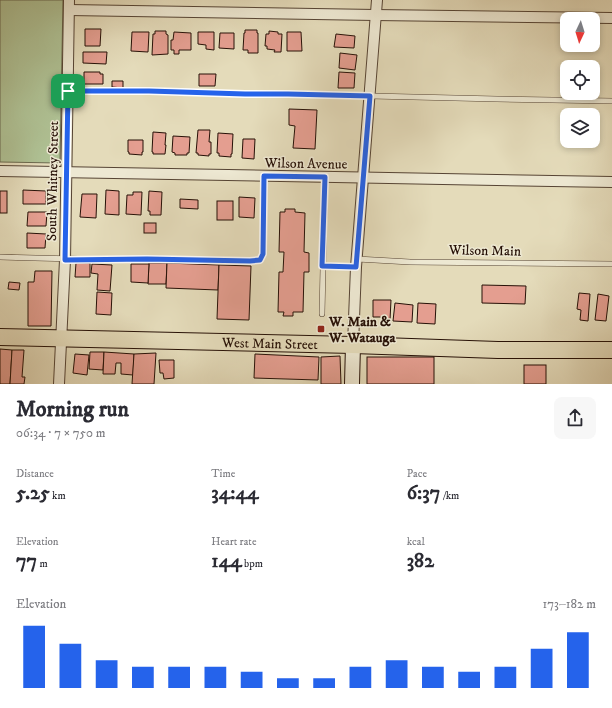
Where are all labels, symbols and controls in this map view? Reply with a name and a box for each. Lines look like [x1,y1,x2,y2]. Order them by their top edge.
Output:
north arrow [560,12,600,52]
map controls [560,12,600,148]
button: locate [560,60,600,100]
pin [51,74,85,108]
icon: arrive [57,80,79,102]
button: layers [560,108,600,148]
street label: South Whitney Street [43,120,63,241]
street label: Wilson Avenue [263,154,348,174]
street label: Wilson Main [448,241,522,261]
place label: W. Main & W. Watauga [328,313,396,347]
marker: W. Main & W. Watauga [316,324,326,334]
street label: West Main Street [221,334,319,354]
text: Morning run [16,396,129,423]
button: share [554,397,596,439]
text: 06:34 · 7 × 750 m [16,425,106,441]
text: Distance [16,467,54,481]
text: Time [211,467,235,481]
text: Pace [407,467,427,481]
text: 5.25 [16,481,50,506]
text: 34:44 [211,481,259,506]
text: 6:37 [407,481,440,506]
text: km [50,489,66,503]
text: /km [440,489,459,503]
text: Elevation [16,535,59,549]
text: Heart rate [211,535,256,549]
text: kcal [407,535,425,549]
text: 77 [16,549,37,574]
text: 144 [211,549,242,574]
text: 382 [407,549,434,574]
text: m [37,557,48,571]
text: bpm [242,557,263,571]
text: Elevation [16,596,66,612]
text: 173–182 m [542,596,596,612]

